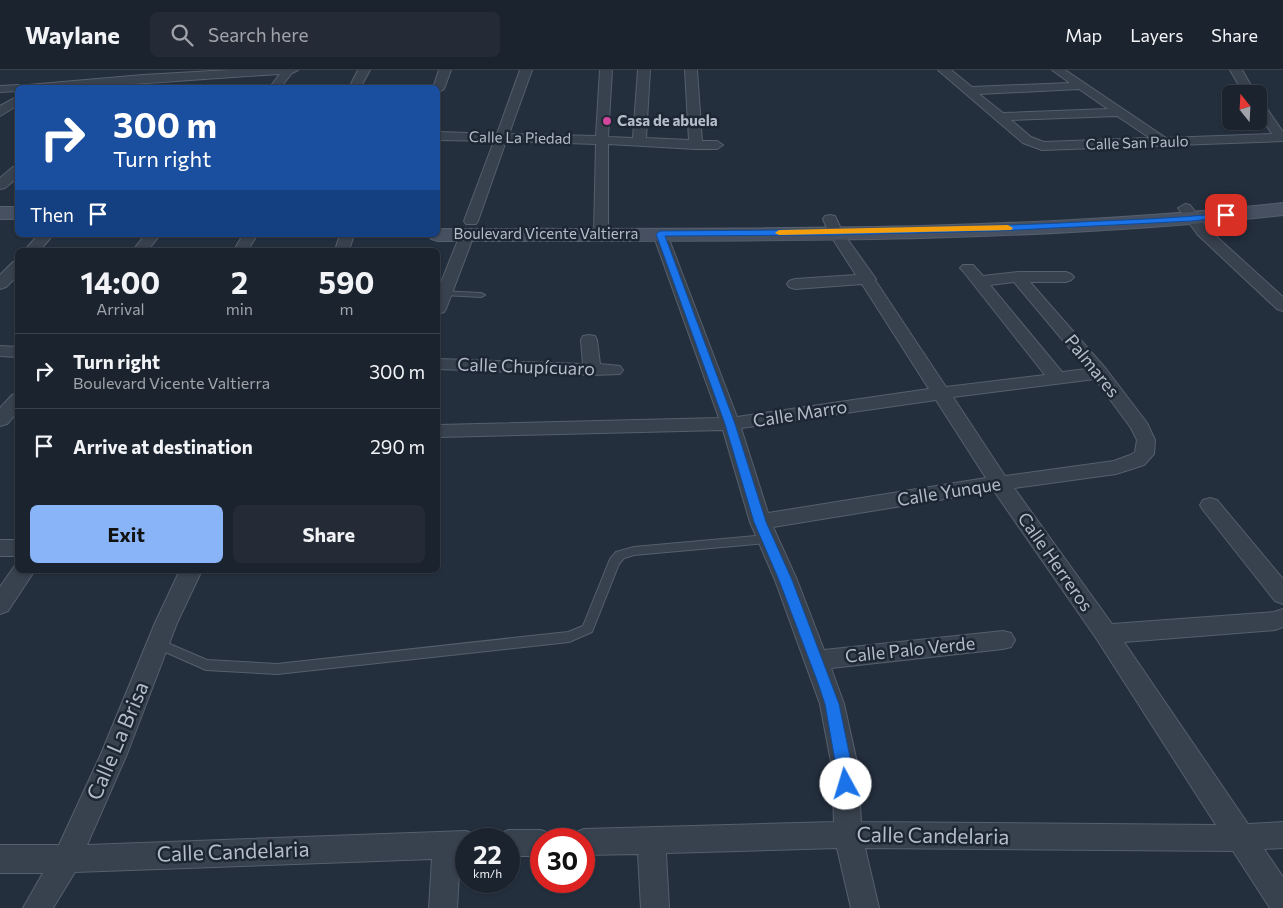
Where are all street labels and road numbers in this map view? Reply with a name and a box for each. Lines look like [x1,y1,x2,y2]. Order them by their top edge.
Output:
street label: Calle La Piedad [469,127,571,147]
street label: Calle San Paulo [1085,131,1189,153]
street label: Boulevard Vicente Valtierra [454,224,638,242]
street label: Palmares [1061,329,1125,401]
street label: Calle Chupícuaro [457,353,595,379]
street label: Calle Marro [751,395,849,431]
street label: Calle Yunque [895,472,1002,510]
street label: Calle Herreros [1014,508,1098,615]
street label: Calle Palo Verde [844,631,976,667]
street label: Calle La Brisa [80,678,153,803]
street label: Calle Candelaria [856,821,1010,848]
street label: Calle Candelaria [156,835,310,866]

